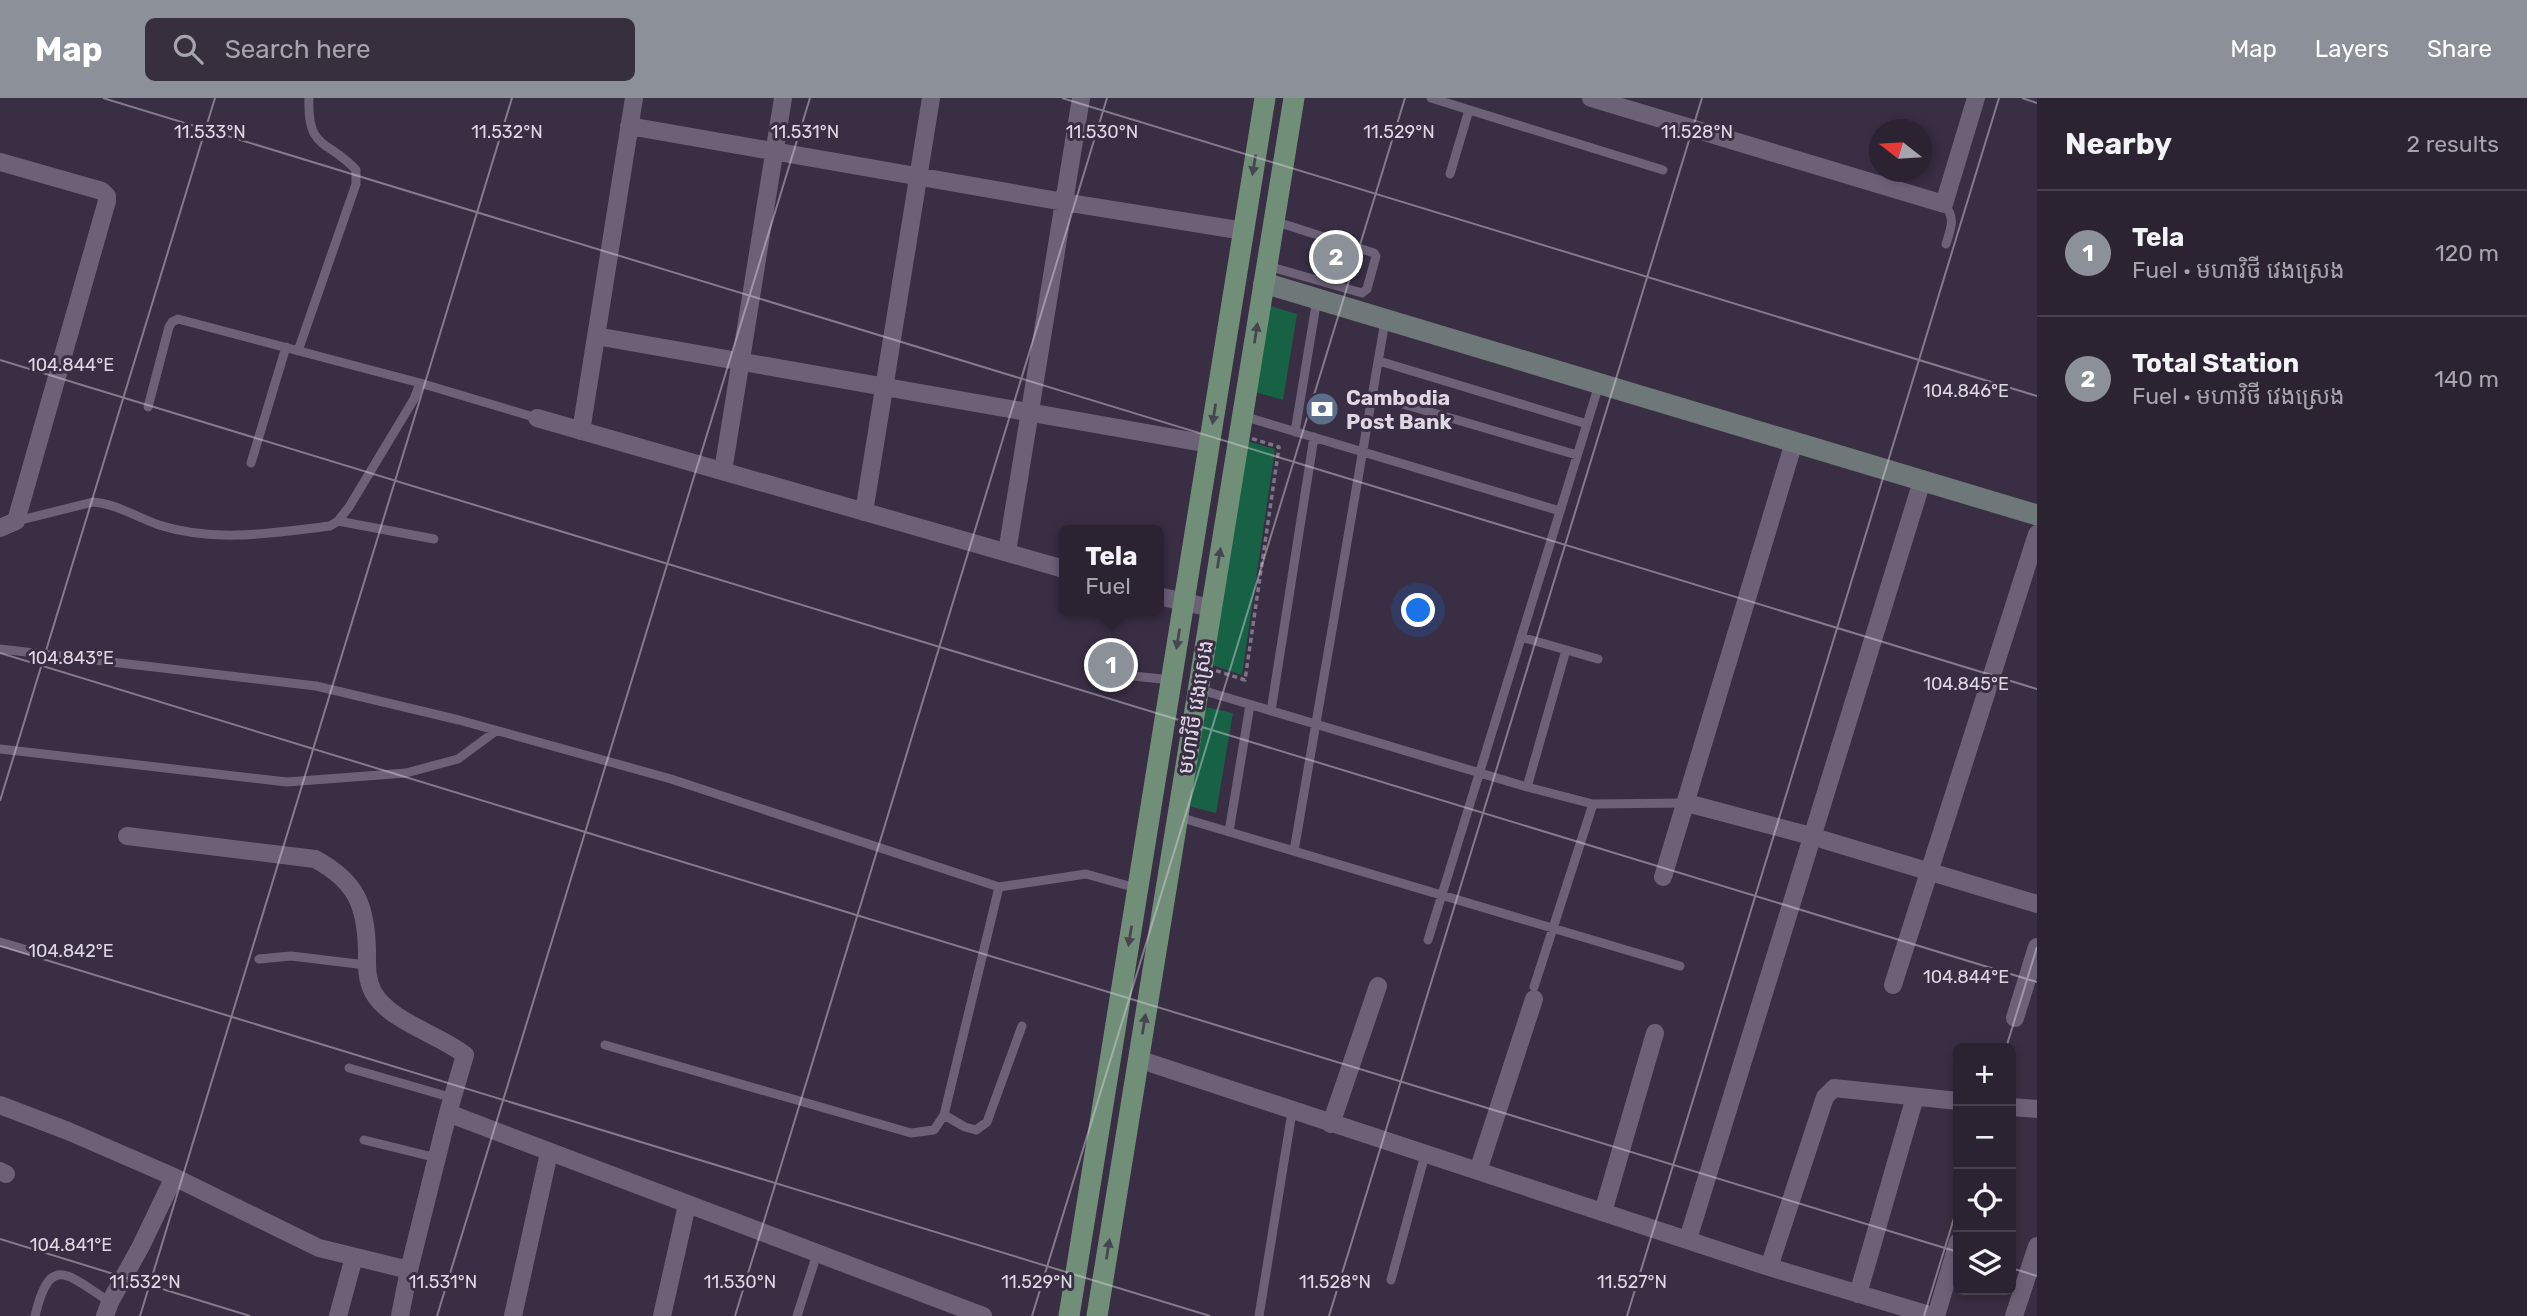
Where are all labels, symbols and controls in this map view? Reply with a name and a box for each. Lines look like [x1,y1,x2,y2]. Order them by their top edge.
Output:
search box [145,18,635,81]
text: Map [35,30,103,69]
icon: search [169,30,207,68]
text: Search here [225,34,370,65]
text: Map [2230,35,2277,63]
text: Layers [2315,35,2389,63]
text: Share [2427,35,2492,63]
north arrow [1869,119,1932,182]
text: 11.533°N [174,121,246,143]
text: 11.532°N [471,121,543,143]
text: 11.531°N [771,121,839,143]
text: 11.530°N [1066,121,1138,143]
text: 11.529°N [1363,121,1435,143]
text: 11.528°N [1661,121,1733,143]
text: Nearby [2065,126,2172,162]
text: 2 results [2407,130,2499,158]
one-way arrow [1248,154,1259,176]
text: Tela [2132,222,2184,253]
pin: 2 [1313,231,1359,283]
text: 1 [2082,239,2094,267]
text: 120 m [2435,239,2499,267]
text: Fuel · មហាវិថី វេងស្រេង [2132,256,2345,284]
one-way arrow [1251,322,1262,344]
text: Total Station [2132,348,2299,379]
text: 104.844°E [28,354,114,376]
text: 2 [2081,365,2095,393]
text: 140 m [2434,365,2499,393]
text: 104.846°E [1923,380,2009,402]
text: Fuel · មហាវិថី វេងស្រេង [2132,382,2345,410]
place label: Cambodia Post Bank [1346,385,1452,434]
bank icon: Cambodia Post Bank [1303,390,1341,428]
one-way arrow [1208,403,1219,425]
popup [1059,525,1164,616]
text: Tela [1085,541,1138,572]
one-way arrow [1214,546,1225,568]
text: Fuel [1085,572,1131,600]
your location [1401,593,1435,627]
one-way arrow [1172,628,1183,650]
street label: មហាវិថី វេងស្រេង [1172,638,1219,776]
pin: 1 [1088,639,1134,691]
text: 104.843°E [28,647,114,669]
text: 104.845°E [1923,673,2009,695]
one-way arrow [1124,925,1135,947]
text: 104.842°E [28,940,114,962]
text: 104.844°E [1923,966,2009,988]
one-way arrow [1139,1013,1150,1035]
map controls [1953,1043,2016,1295]
button: + [1953,1043,2016,1106]
button: − [1953,1106,2016,1169]
button: locate [1953,1169,2016,1232]
button: layers [1953,1232,2016,1295]
text: 104.841°E [30,1234,112,1256]
one-way arrow [1103,1238,1114,1260]
text: 11.532°N [109,1271,181,1293]
text: 11.531°N [409,1271,477,1293]
text: 11.530°N [704,1271,776,1293]
text: 11.529°N [1001,1271,1073,1293]
text: 11.528°N [1299,1271,1371,1293]
text: 11.527°N [1597,1271,1667,1293]

